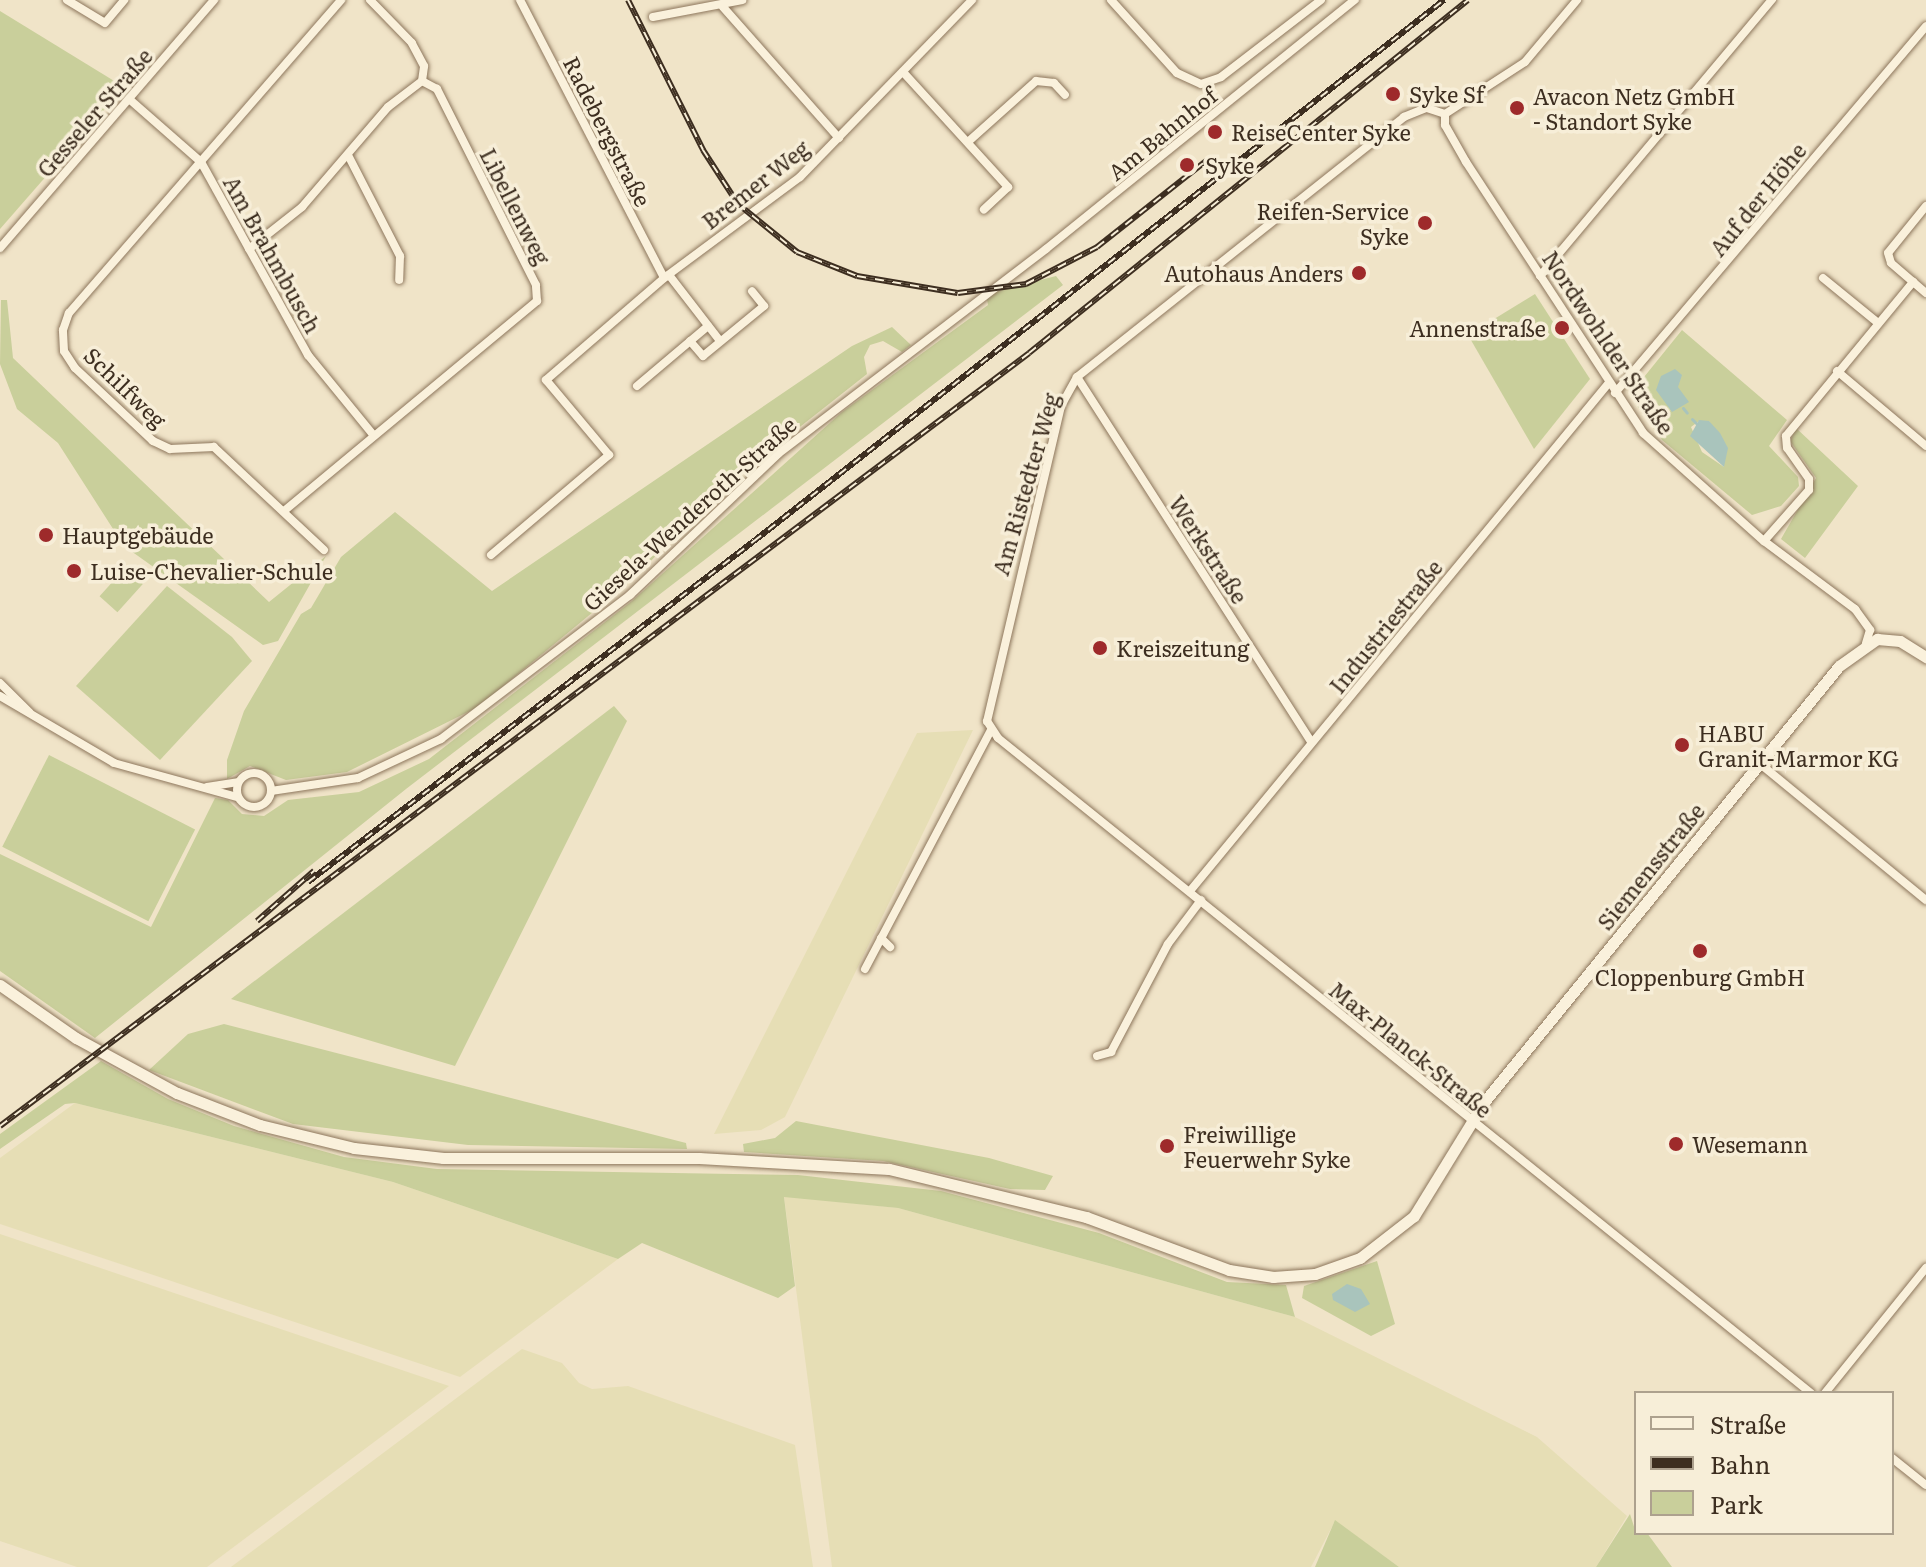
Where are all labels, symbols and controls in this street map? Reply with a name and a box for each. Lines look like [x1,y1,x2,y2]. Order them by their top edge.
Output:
street label: Gesseler Straße [31,42,157,182]
street label: Radebergstraße [559,52,657,210]
street label: Am Bahnhof [1102,81,1222,185]
place label: Syke Sf [1409,81,1484,107]
place label: Avacon Netz GmbH - Standort Syke [1533,82,1735,134]
marker: Syke Sf [1384,85,1402,103]
marker: Avacon Netz GmbH - Standort Syke [1508,99,1526,117]
place label: ReiseCenter Syke [1231,119,1411,145]
marker: ReiseCenter Syke [1206,123,1224,141]
street label: Bremer Weg [696,134,814,234]
street label: Auf der Höhe [1703,137,1811,261]
street label: Libellenweg [475,143,557,269]
place label: Syke [1205,152,1254,178]
marker: Syke [1176,154,1198,176]
street label: Am Brahmbusch [219,171,327,337]
place label: Reifen-Service Syke [1256,197,1409,248]
marker: Reifen-Service Syke [1416,214,1434,232]
street label: Nordwohlder Straße [1538,245,1680,439]
place label: Autohaus Anders [1164,260,1343,286]
marker: Autohaus Anders [1350,264,1368,282]
place label: Annenstraße [1409,315,1546,341]
marker: Annenstraße [1553,319,1571,337]
street label: Schilfweg [79,341,173,433]
street label: Am Ristedter Weg [986,390,1064,578]
street label: Giesela-Wenderoth-Straße [577,410,801,616]
street label: Werkstraße [1164,490,1254,608]
place label: Hauptgebäude [62,522,214,548]
marker: Hauptgebäude [37,526,55,544]
street label: Industriestraße [1323,554,1447,698]
place label: Luise-Chevalier-Schule [90,558,333,584]
marker: Luise-Chevalier-Schule [65,562,83,580]
place label: Kreiszeitung [1116,635,1250,661]
marker: Kreiszeitung [1091,639,1109,657]
place label: HABU Granit-Marmor KG [1698,719,1899,770]
marker: HABU Granit-Marmor KG [1673,736,1691,754]
street label: Siemensstraße [1591,797,1709,935]
marker: Cloppenburg GmbH [1691,942,1709,960]
place label: Cloppenburg GmbH [1595,964,1805,990]
street label: Max-Planck-Straße [1324,975,1498,1123]
place label: Freiwillige Feuerwehr Syke [1183,1120,1351,1172]
place label: Wesemann [1692,1131,1808,1157]
marker: Wesemann [1667,1135,1685,1153]
marker: Freiwillige Feuerwehr Syke [1158,1137,1176,1155]
legend [1634,1391,1894,1535]
text: Straße [1710,1406,1786,1441]
text: Bahn [1710,1446,1770,1481]
text: Park [1710,1486,1763,1521]

